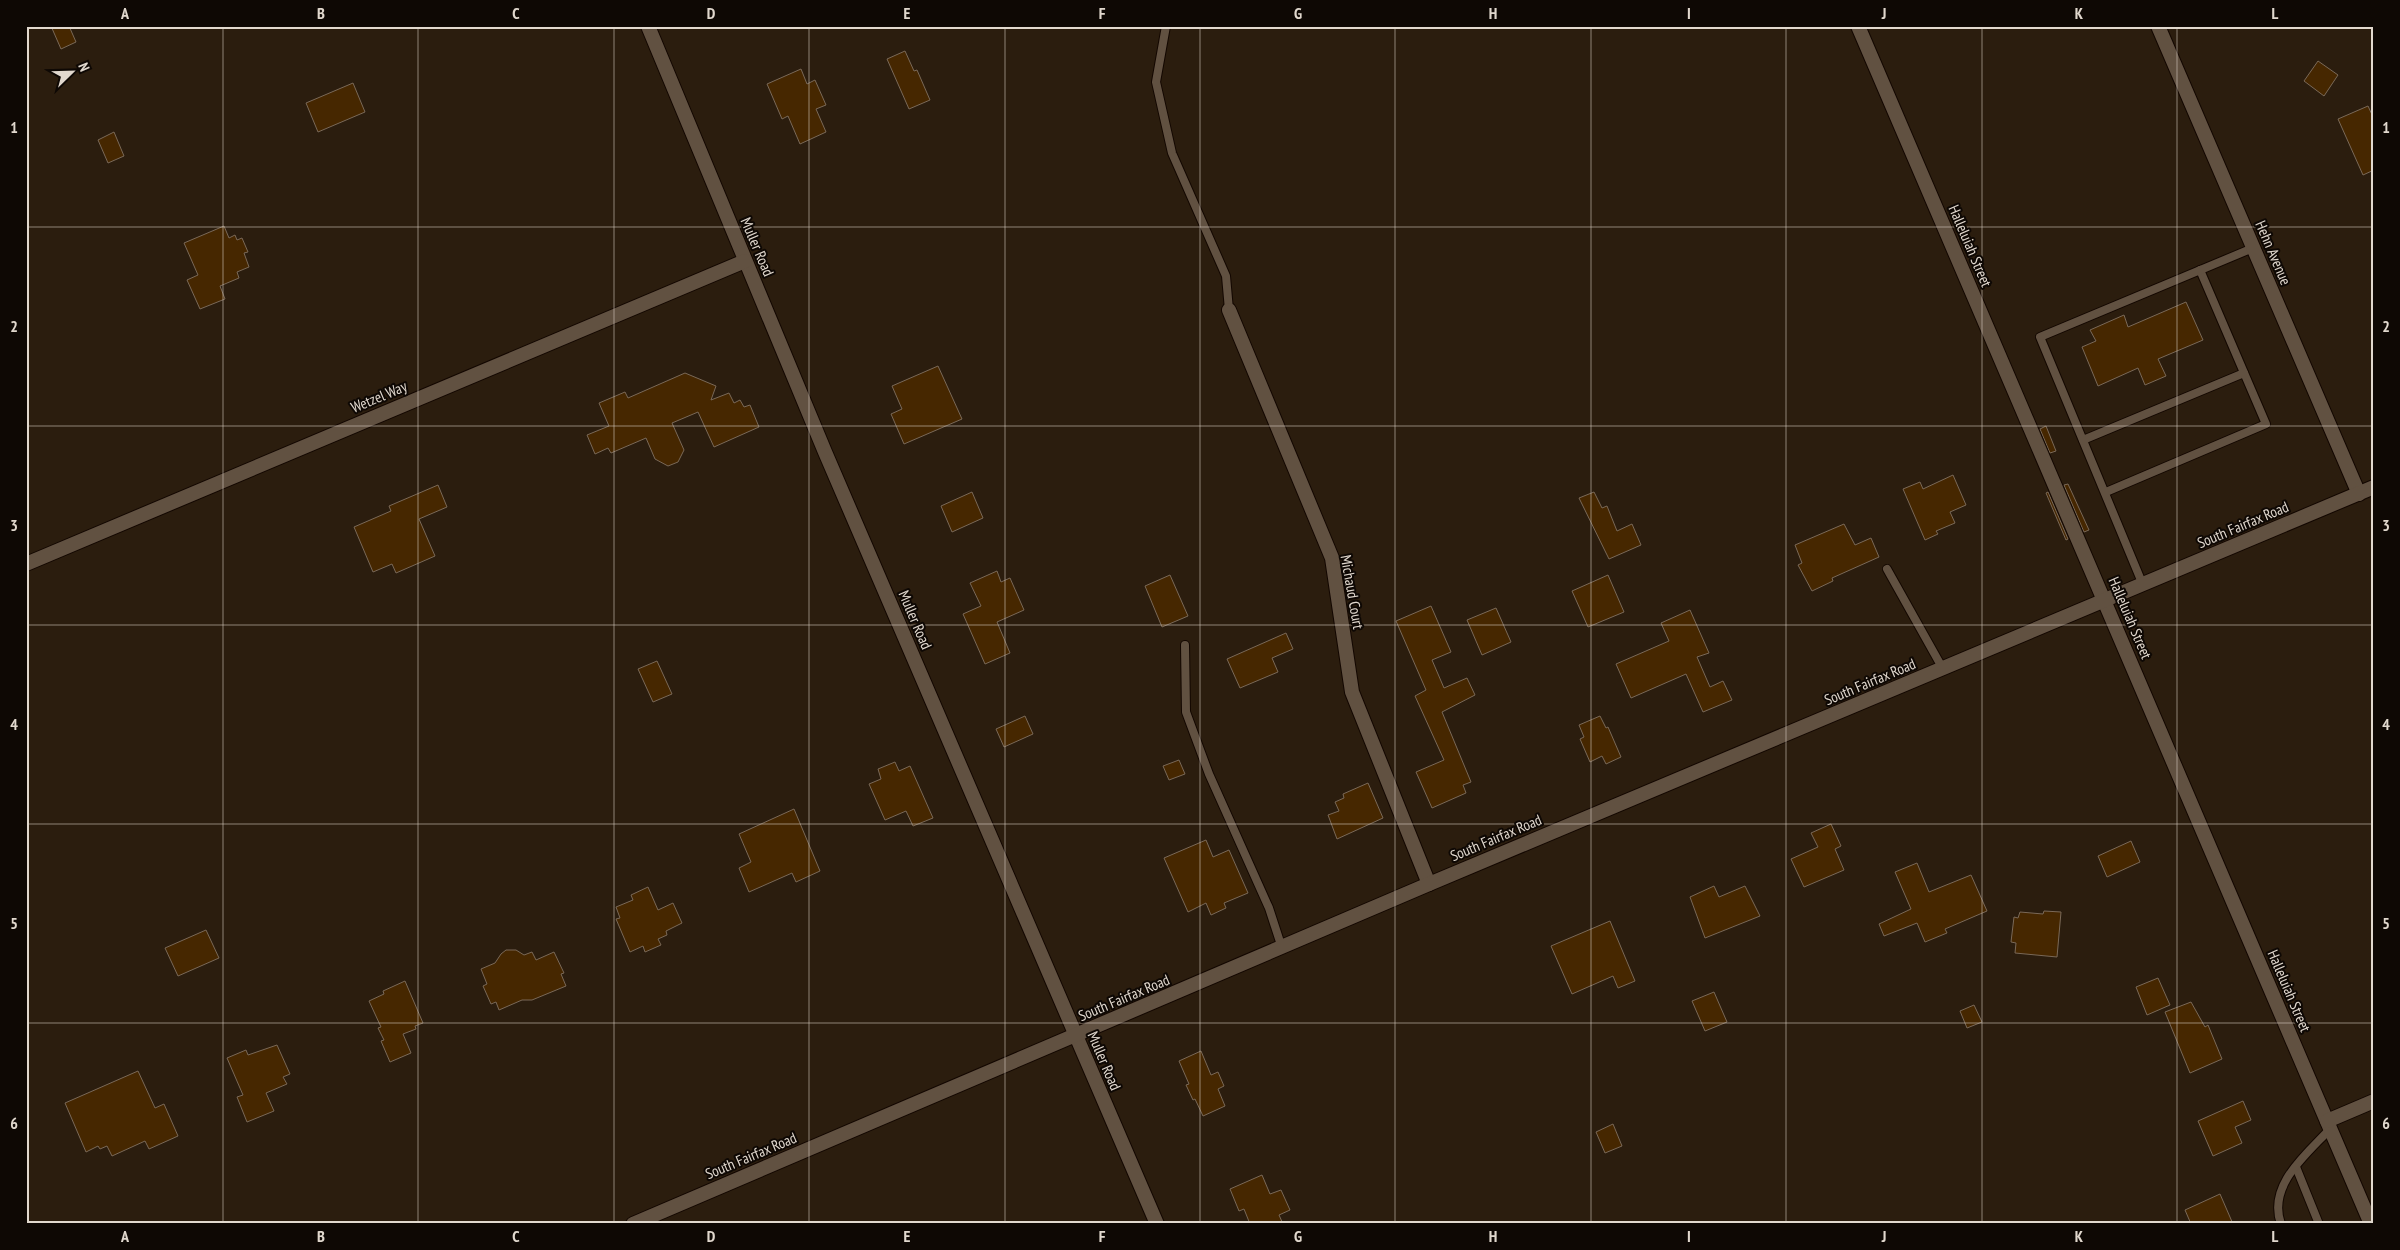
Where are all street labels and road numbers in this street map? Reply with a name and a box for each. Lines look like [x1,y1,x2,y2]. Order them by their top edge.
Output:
street label: Halleluiah Street [1945,202,1996,290]
street label: Muller Road [737,214,778,279]
street label: Hehn Avenue [2251,218,2296,288]
street label: Wetzel Way [348,376,410,417]
street label: South Fairfax Road [2194,497,2291,552]
street label: Michaud Court [1337,553,1368,630]
street label: Halleluiah Street [2105,574,2156,662]
street label: Muller Road [895,587,936,652]
street label: South Fairfax Road [1821,654,1918,709]
street label: South Fairfax Road [1447,810,1544,865]
street label: Halleluiah Street [2264,947,2315,1035]
street label: South Fairfax Road [1075,970,1172,1025]
street label: Muller Road [1084,1028,1125,1093]
street label: South Fairfax Road [702,1128,799,1183]

